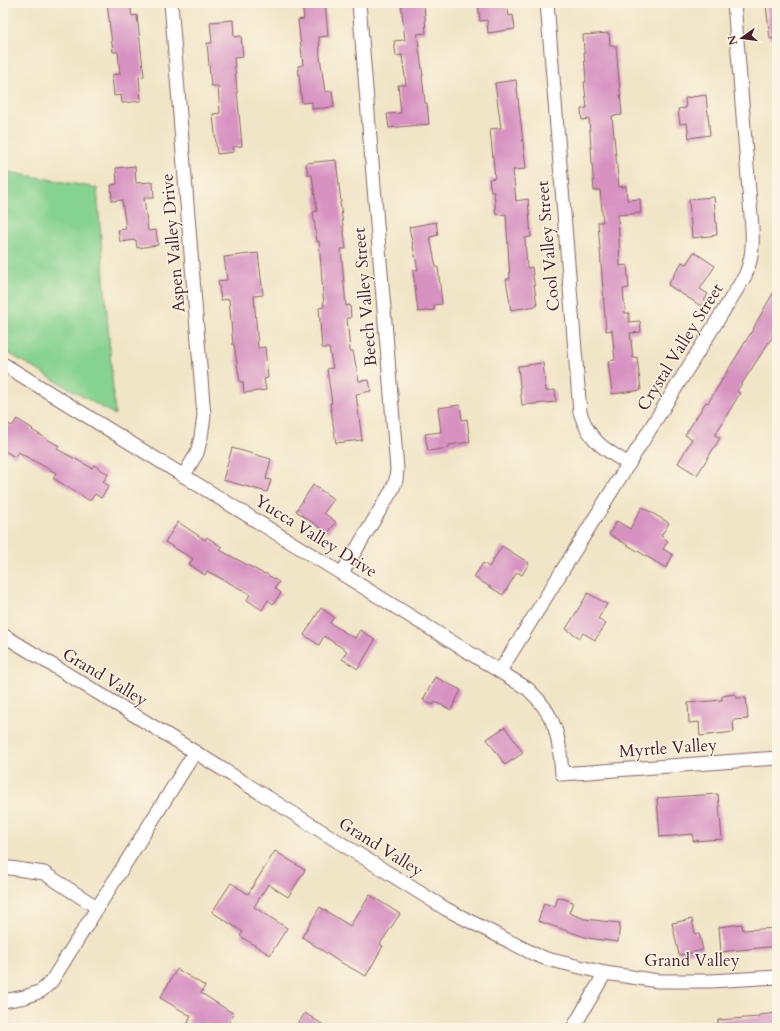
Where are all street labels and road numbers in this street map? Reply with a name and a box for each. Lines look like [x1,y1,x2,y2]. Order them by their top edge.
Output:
street label: Aspen Valley Drive [155,172,191,314]
street label: Cool Valley Street [531,179,565,312]
street label: Beech Valley Street [347,226,383,367]
street label: Crystal Valley Street [632,278,729,415]
street label: Yucca Valley Drive [250,489,382,583]
street label: Grand Valley [58,643,152,711]
street label: Myrtle Valley [618,733,718,763]
street label: Grand Valley [334,812,428,882]
street label: Grand Valley [644,949,740,972]

